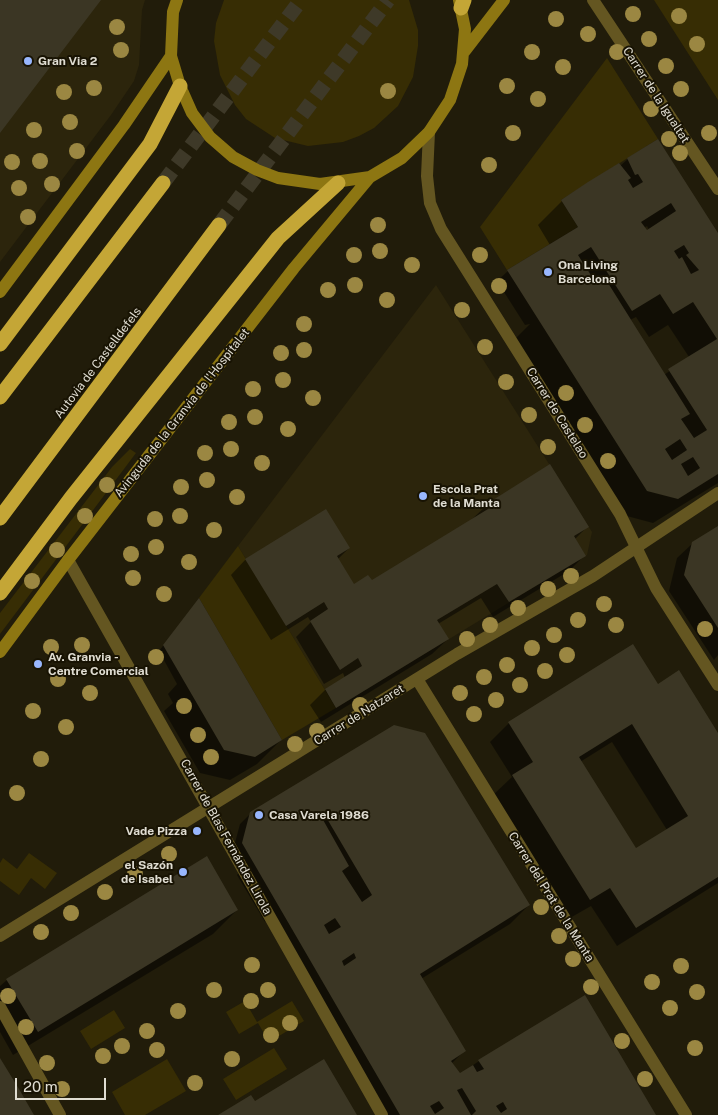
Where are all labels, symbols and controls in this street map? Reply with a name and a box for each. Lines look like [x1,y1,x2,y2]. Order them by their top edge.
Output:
street label: Carrer de la Igualtat [620,44,692,146]
place label: Gran Via 2 [38,54,97,68]
marker: Gran Via 2 [22,55,34,67]
place label: Ona Living Barcelona [558,258,618,286]
marker: Ona Living Barcelona [542,266,554,278]
street label: Autovia de Castelldefels [51,305,145,421]
street label: Avinguda de la Granvia de l'Hospitalet [111,326,253,500]
street label: Carrer de Castelao [523,365,591,461]
place label: Escola Prat de la Manta [433,482,500,510]
marker: Escola Prat de la Manta [417,490,429,502]
place label: Av. Granvia - Centre Comercial [48,650,149,678]
marker: Av. Granvia - Centre Comercial [32,658,44,670]
street label: Carrer de Natzaret [311,681,407,749]
street label: Carrer de Blas Fernández Lirola [177,757,275,917]
place label: Casa Varela 1986 [269,808,369,822]
marker: Casa Varela 1986 [253,809,265,821]
place label: Vade Pizza [125,824,187,838]
marker: Vade Pizza [191,825,203,837]
street label: Carrer del Prat de la Manta [505,829,597,965]
place label: el Sazón de Isabel [121,858,173,886]
marker: el Sazón de Isabel [177,866,189,878]
scale bar [18,1068,109,1100]
text: 20 m [23,1078,58,1095]

